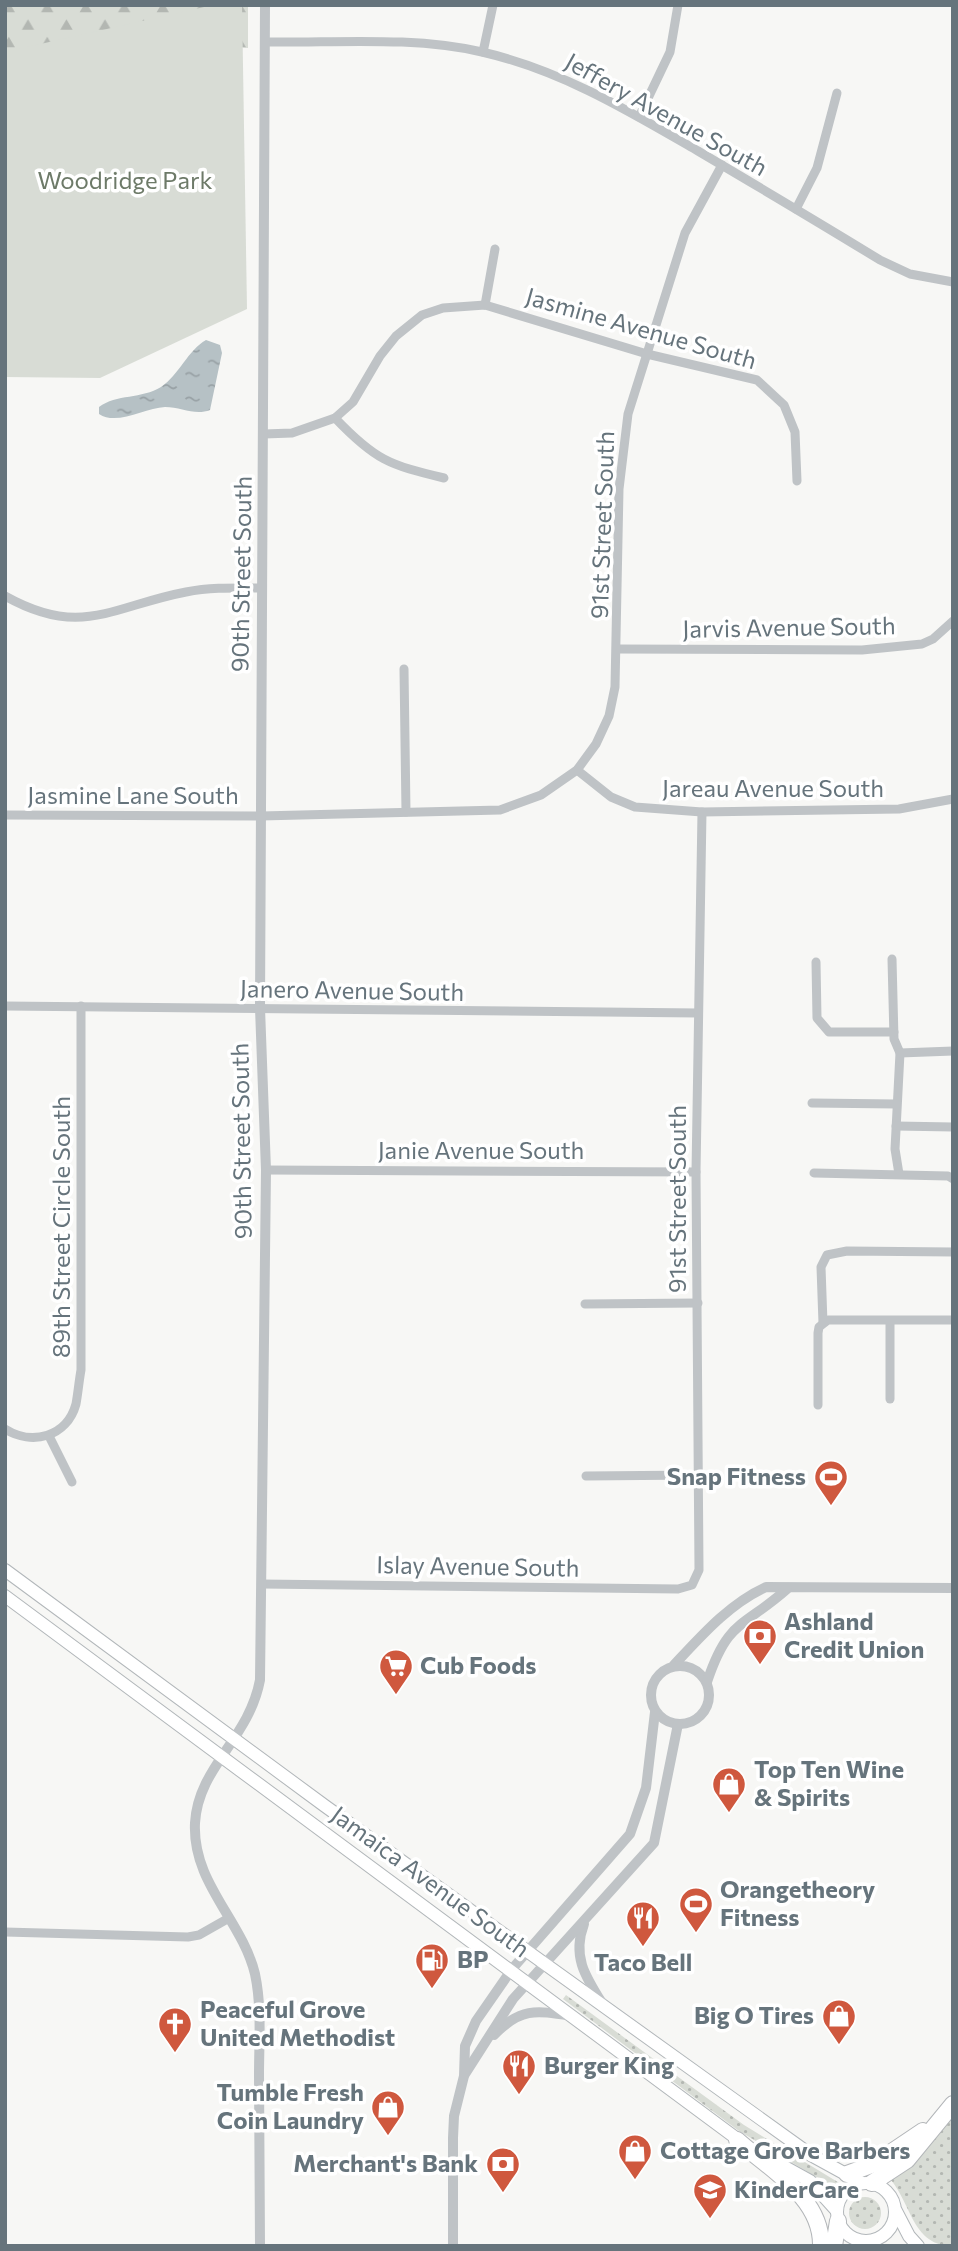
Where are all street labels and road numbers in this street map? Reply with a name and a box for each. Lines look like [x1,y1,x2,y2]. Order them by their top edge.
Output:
street label: Jeffery Avenue South [561,46,773,181]
street label: Jasmine Avenue South [523,281,760,374]
street label: 91st Street South [584,431,619,619]
street label: 90th Street South [224,476,257,672]
street label: Jarvis Avenue South [682,610,896,643]
street label: Jareau Avenue South [662,773,884,802]
street label: Jasmine Lane South [27,780,239,809]
street label: Janero Avenue South [240,973,464,1006]
street label: 90th Street South [224,1043,257,1239]
street label: 89th Street Circle South [46,1096,75,1358]
street label: 91st Street South [662,1105,691,1293]
street label: Janie Avenue South [378,1135,584,1164]
street label: Islay Avenue South [376,1549,580,1582]
street label: Jamaica Avenue South [326,1799,536,1963]

